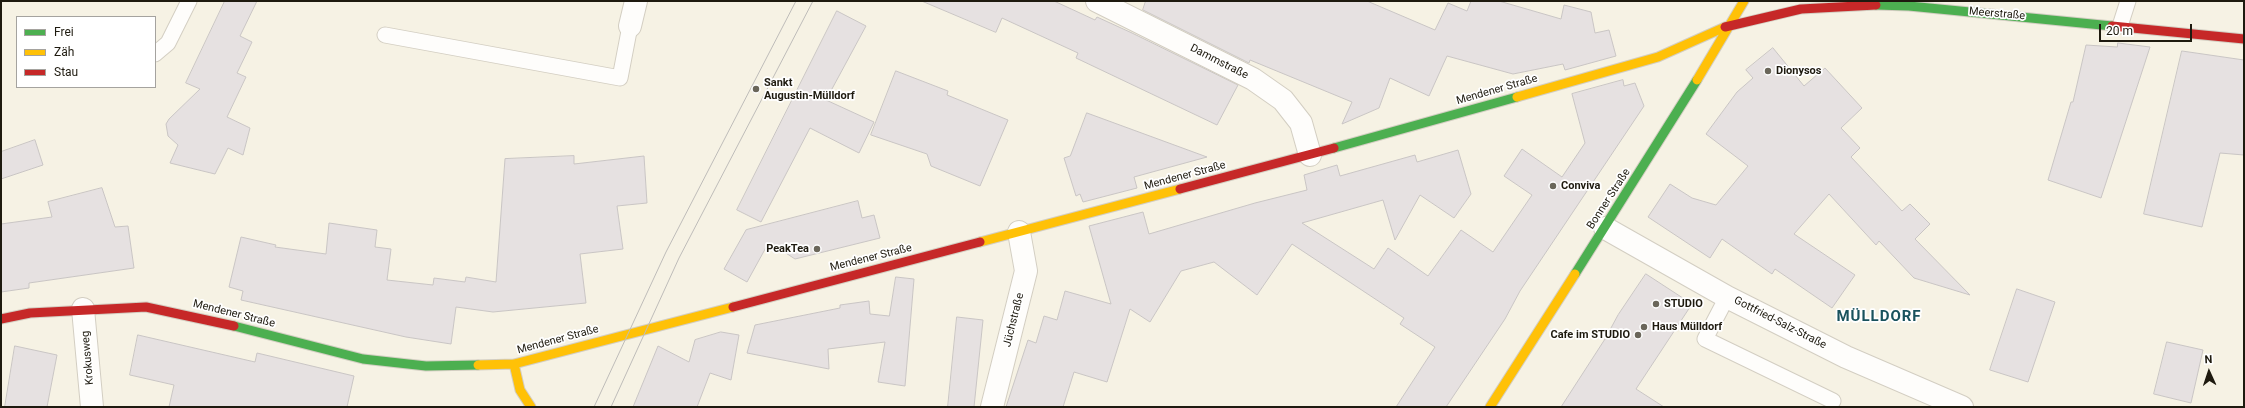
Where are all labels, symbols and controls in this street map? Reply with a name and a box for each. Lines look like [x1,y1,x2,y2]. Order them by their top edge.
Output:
street label: Meerstraße [1968,5,2026,23]
legend [16,16,156,88]
scale bar [2101,16,2194,42]
text: 20 m [2106,24,2133,38]
text: Frei [54,25,74,39]
street label: Dammstraße [1188,42,1250,82]
text: Zäh [54,45,74,59]
place label: Dionysos [1776,64,1821,78]
text: Stau [54,65,78,79]
marker: Dionysos [1763,66,1773,76]
street label: Mendener Straße [1455,72,1539,108]
place label: Sankt Augustin-Mülldorf [764,76,855,102]
marker: Sankt Augustin-Mülldorf [751,84,761,94]
street label: Mendener Straße [1143,159,1227,193]
street label: Bonner Straße [1585,166,1633,232]
place label: Conviva [1561,179,1600,193]
marker: Conviva [1548,181,1558,191]
street label: Mendener Straße [829,241,913,275]
place label: PeakTea [766,242,809,256]
marker: PeakTea [812,244,822,254]
street label: Jüchstraße [1001,292,1027,348]
street label: Gottfried-Salz-Straße [1732,294,1828,352]
street label: Mendener Straße [192,297,276,331]
place label: STUDIO [1664,297,1703,311]
marker: STUDIO [1651,299,1661,309]
district label: MÜLLDORF [1836,308,1922,326]
place label: Haus Mülldorf [1652,320,1722,334]
marker: Haus Mülldorf [1639,322,1649,332]
street label: Mendener Straße [516,323,600,357]
place label: Cafe im STUDIO [1550,328,1630,342]
street label: Krokusweg [79,330,97,386]
marker: Cafe im STUDIO [1633,330,1643,340]
north arrow [2189,352,2229,392]
text: N [2204,353,2213,366]

